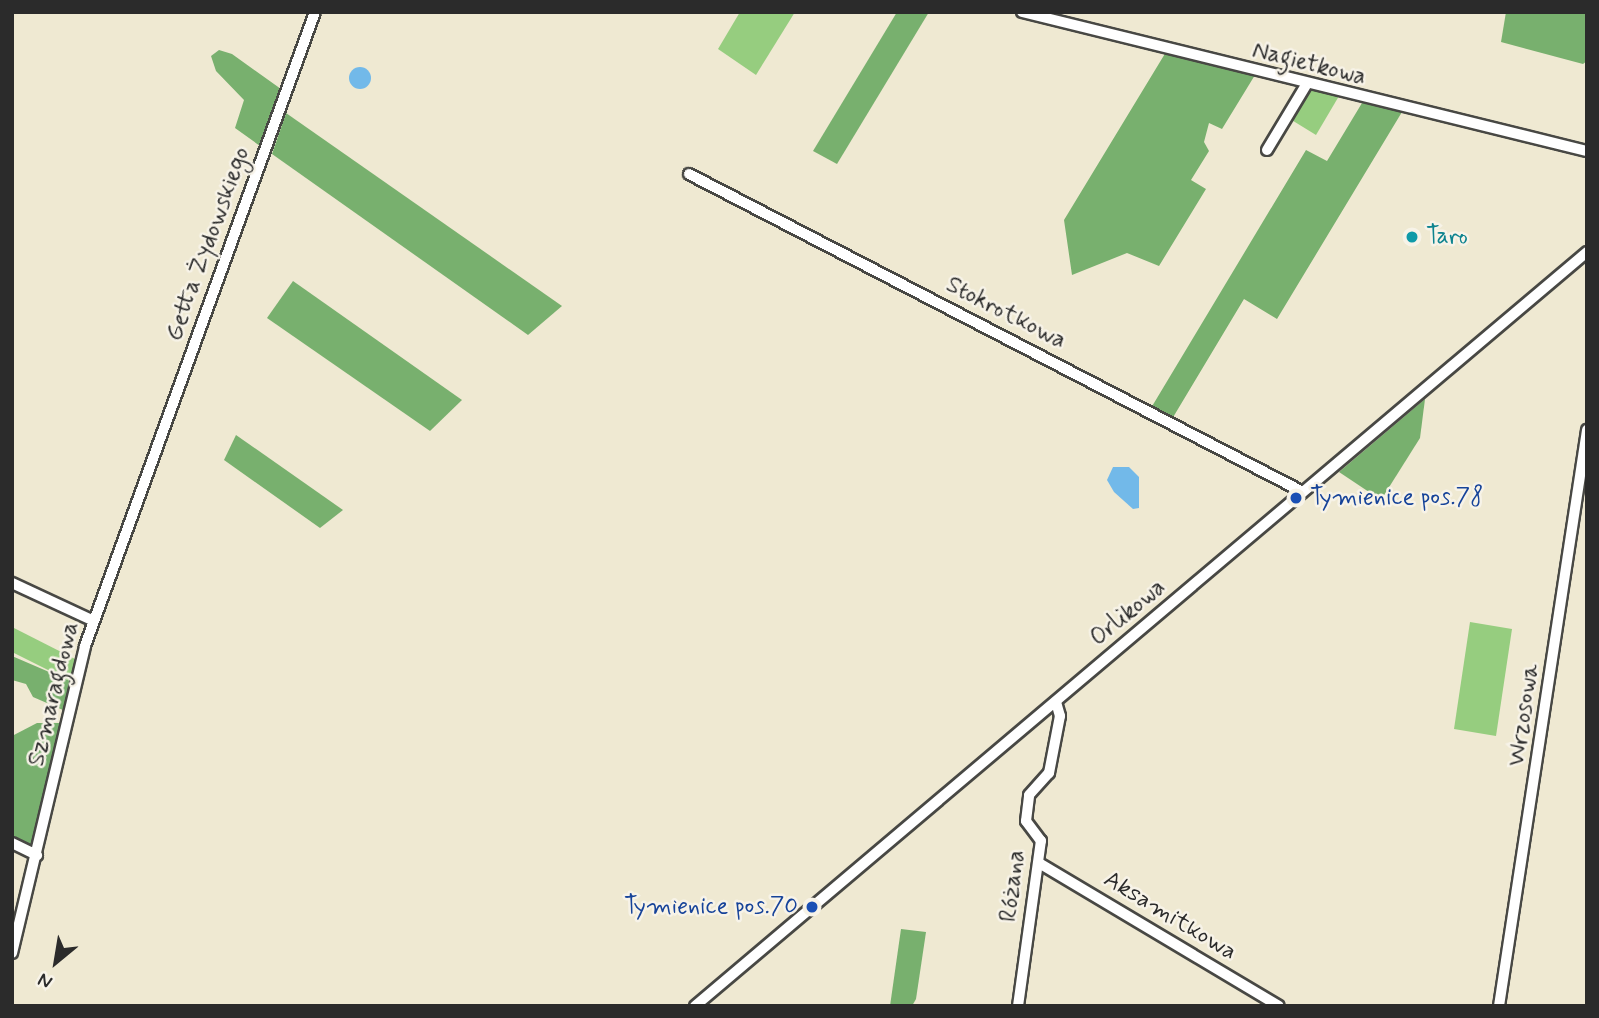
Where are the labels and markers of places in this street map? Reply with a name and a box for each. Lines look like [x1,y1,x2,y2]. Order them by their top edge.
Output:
place label: Taro [1426,223,1468,251]
marker: Taro [1404,229,1420,245]
place label: Tymienice pos.78 [1310,484,1484,512]
marker: Tymienice pos.78 [1288,490,1304,506]
place label: Tymienice pos.70 [623,893,798,921]
marker: Tymienice pos.70 [804,899,820,915]

